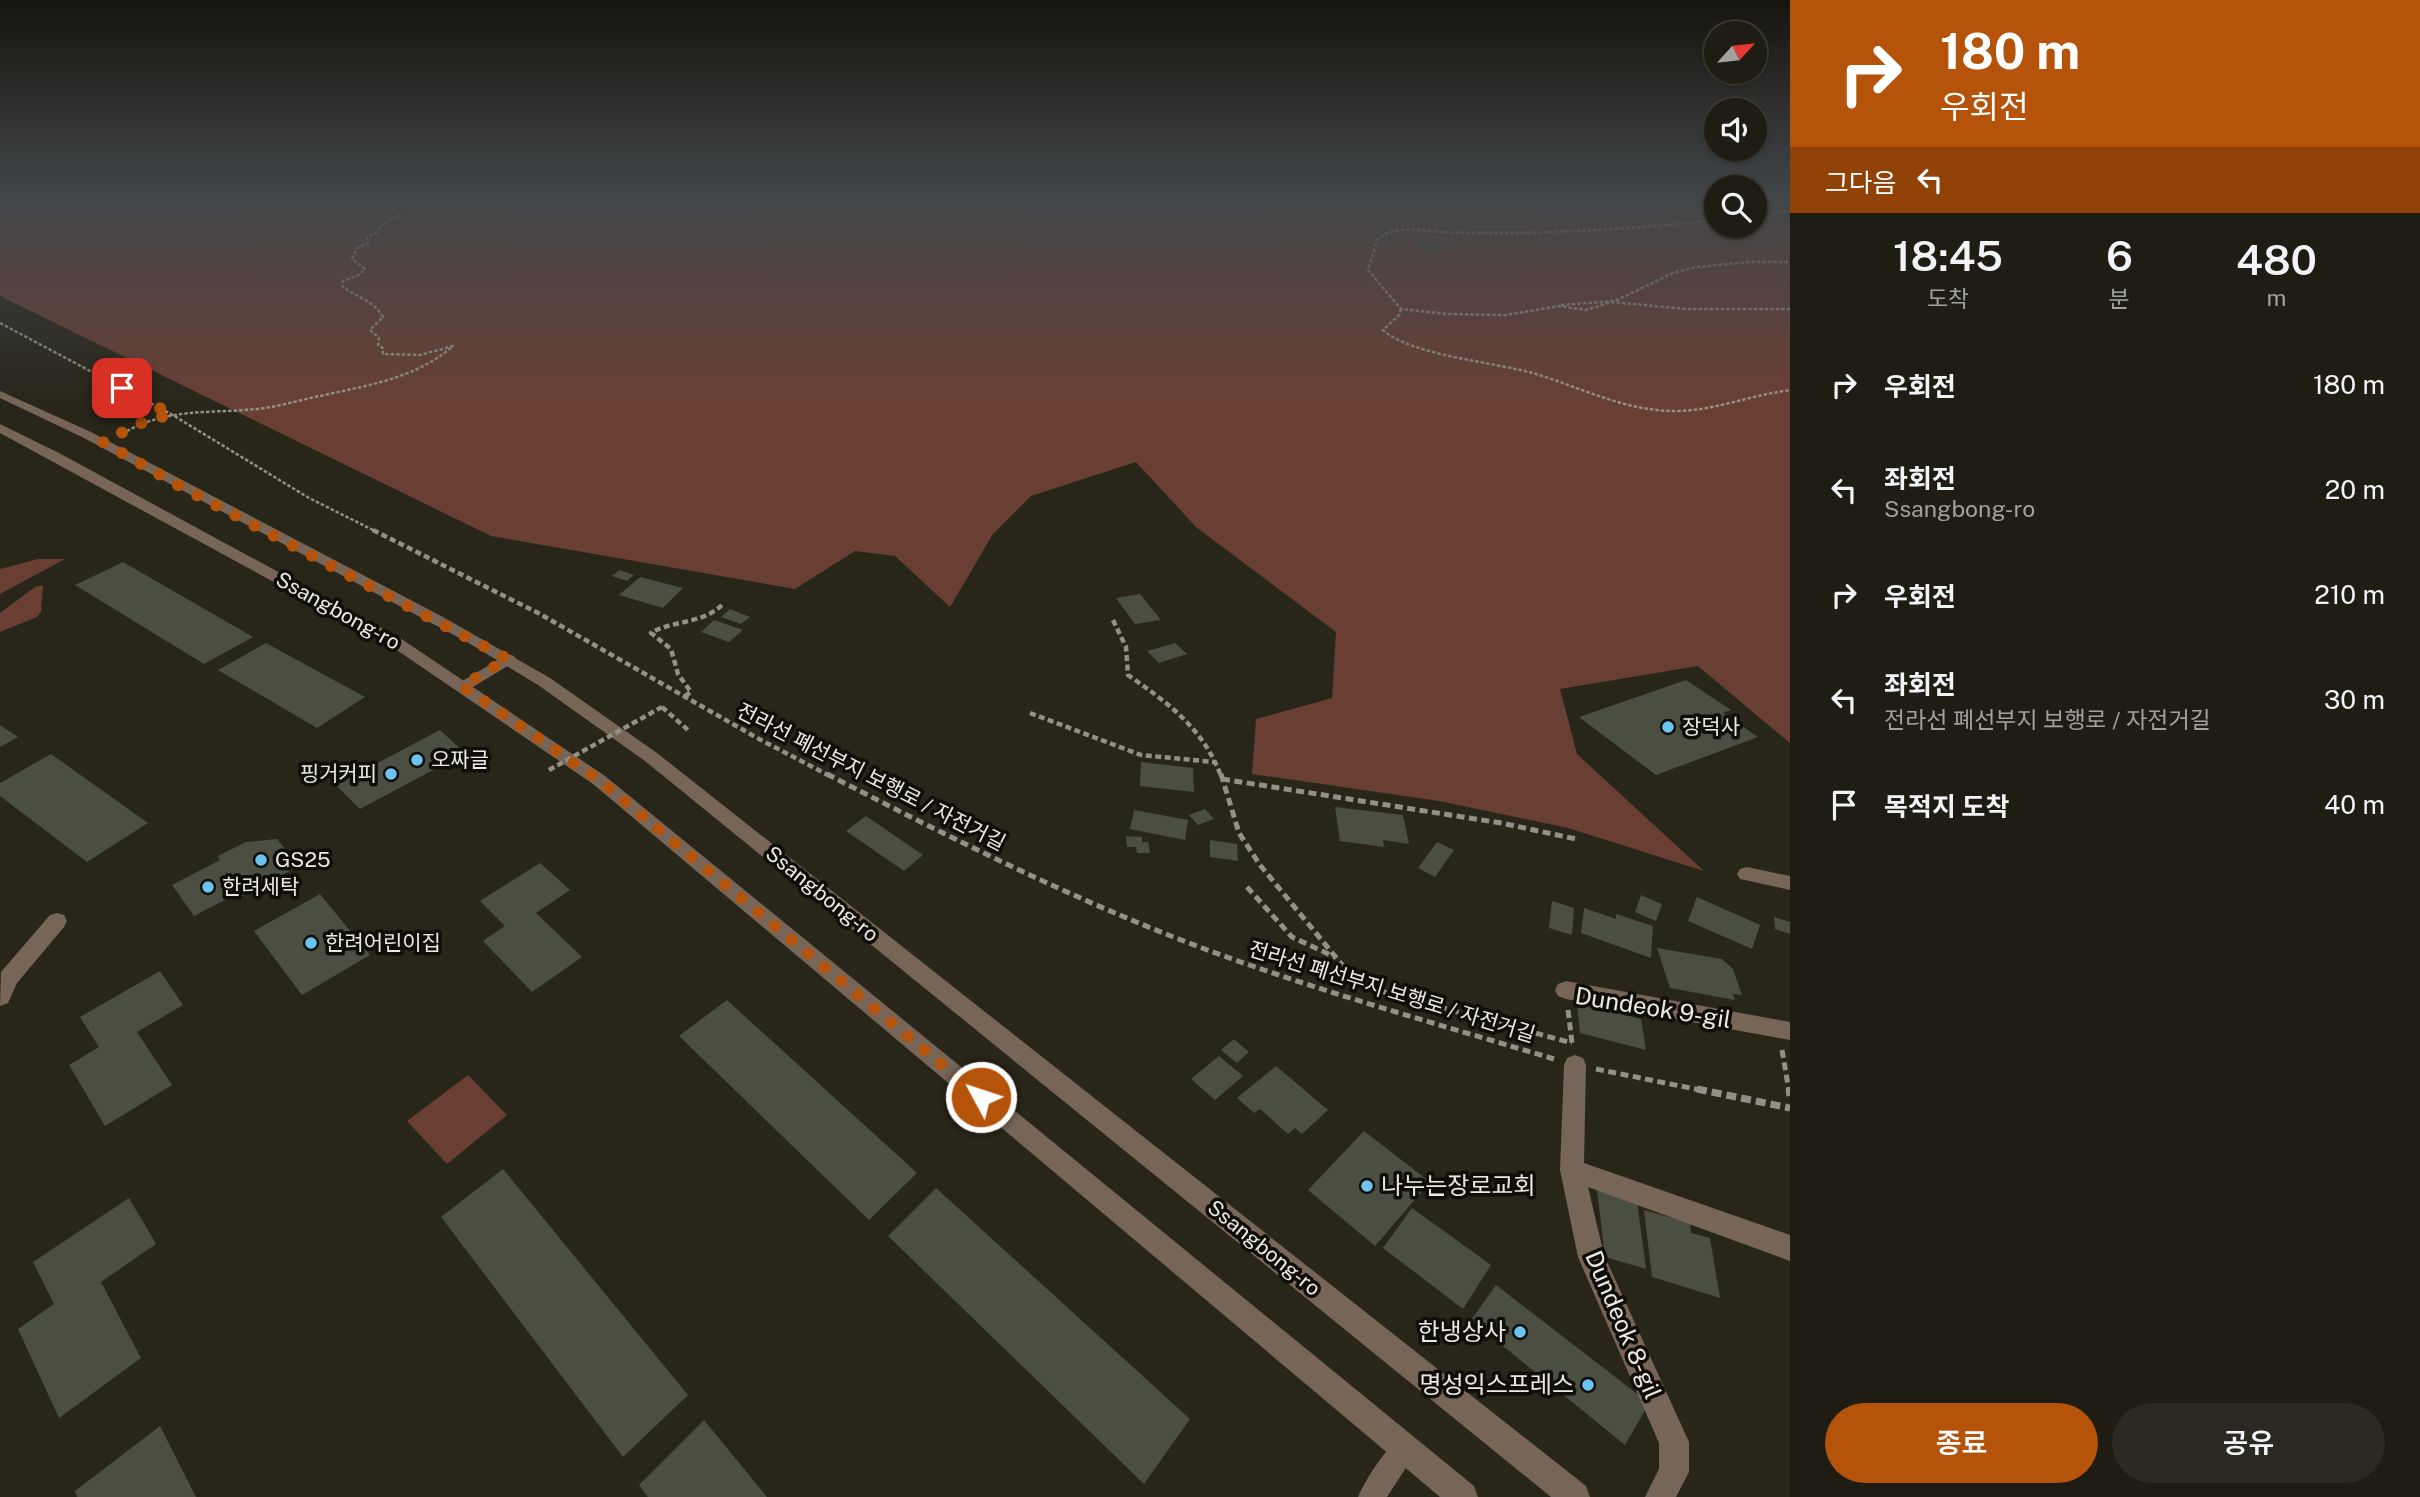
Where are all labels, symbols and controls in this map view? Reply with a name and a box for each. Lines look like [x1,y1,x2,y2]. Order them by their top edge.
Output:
north arrow [1704,21,1768,84]
map controls [1704,21,1767,238]
text: 180 m [1940,22,2080,80]
icon: right [1825,28,1916,119]
text: 우회전 [1940,88,2028,125]
button: sound [1704,98,1767,161]
icon: left [1911,161,1949,199]
text: 그다음 [1825,167,1897,198]
button: search [1704,175,1767,238]
text: 18:45 [1893,231,2003,280]
text: 6 [2106,231,2133,280]
text: 480 [2236,235,2317,284]
text: m [2266,284,2286,311]
text: 도착 [1927,285,1969,312]
text: 분 [2109,285,2130,312]
pin [92,358,152,418]
icon: right [1825,366,1863,404]
icon: arrive [103,369,141,407]
text: 180 m [2313,369,2385,400]
text: 우회전 [1884,371,1956,402]
text: 좌회전 [1884,463,1956,494]
icon: left [1825,471,1863,509]
text: 20 m [2325,474,2385,505]
text: Ssangbong-ro [1884,495,2035,522]
street label: Ssangbong-ro [272,566,405,655]
icon: right [1825,576,1863,614]
text: 210 m [2314,579,2385,610]
text: 우회전 [1884,581,1956,612]
text: 좌회전 [1884,669,1956,700]
icon: left [1825,681,1863,719]
text: 30 m [2324,684,2385,715]
street label: 전라선 폐선부지 보행로 / 자전거길 [733,698,1010,855]
text: 전라선 폐선부지 보행로 / 자전거길 [1884,706,2211,733]
place label: 장덕사 [1682,714,1740,739]
marker: 장덕사 [1660,719,1676,735]
place label: 오짜글 [431,747,489,772]
marker: 오짜글 [409,752,425,768]
place label: 핑거커피 [300,761,377,786]
marker: 핑거커피 [383,766,399,782]
icon: arrive [1825,786,1863,824]
text: 40 m [2324,789,2385,820]
text: 목적지 도착 [1884,791,2009,822]
street label: Ssangbong-ro [761,840,884,947]
place label: GS25 [275,847,330,872]
marker: GS25 [253,852,269,868]
place label: 한려세탁 [222,874,299,899]
marker: 한려세탁 [200,879,216,895]
place label: 한려어린이집 [325,930,441,955]
marker: 한려어린이집 [303,935,319,951]
street label: 전라선 폐선부지 보행로 / 자전거길 [1246,936,1538,1047]
street label: Dundeok 9-gil [1573,981,1733,1033]
position arrow [944,1060,1018,1134]
place label: 나누는장로교회 [1381,1171,1536,1199]
marker: 나누는장로교회 [1359,1178,1375,1194]
street label: Ssangbong-ro [1203,1194,1326,1301]
street label: Dundeok 8-gil [1580,1246,1668,1403]
place label: 한냉상사 [1418,1317,1506,1345]
marker: 한냉상사 [1512,1324,1528,1340]
place label: 명성익스프레스 [1419,1370,1574,1398]
marker: 명성익스프레스 [1580,1377,1596,1393]
button: 종료 [1825,1403,2098,1483]
button: 공유 [2112,1403,2385,1483]

